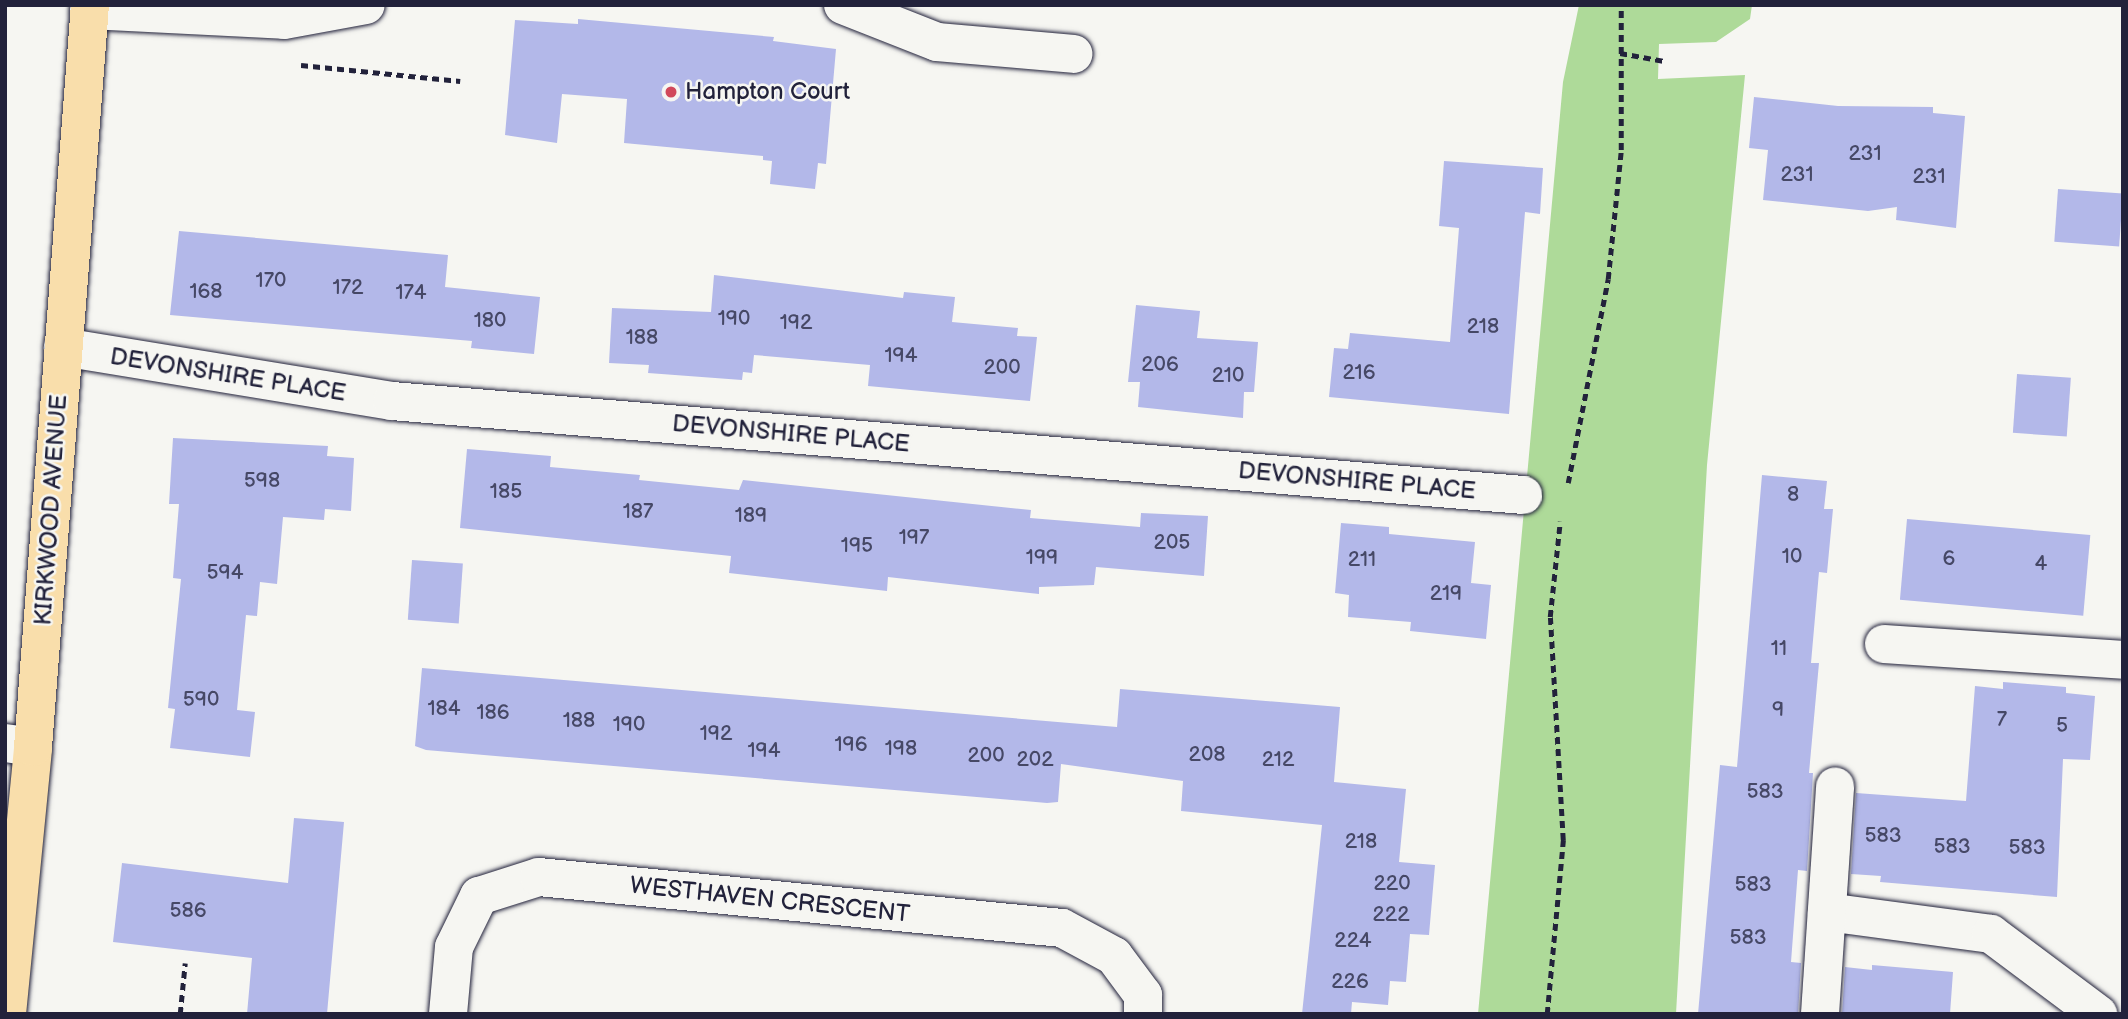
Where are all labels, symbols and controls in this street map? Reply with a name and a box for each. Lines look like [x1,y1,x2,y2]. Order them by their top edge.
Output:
place label: Hampton Court [685,78,850,106]
marker: Hampton Court [663,84,679,100]
house number: 231 [1848,141,1882,167]
house number: 231 [1780,162,1814,188]
house number: 231 [1912,164,1946,190]
house number: 170 [256,268,286,294]
house number: 172 [333,275,363,301]
house number: 168 [189,279,223,305]
house number: 174 [395,280,427,306]
house number: 190 [718,306,750,332]
house number: 180 [474,308,506,334]
house number: 192 [780,310,812,336]
house number: 218 [1467,314,1499,340]
house number: 188 [626,325,658,351]
street label: DEVONSHIRE PLACE [108,342,348,408]
house number: 194 [884,343,918,369]
house number: 206 [1141,352,1179,378]
house number: 200 [983,355,1021,381]
house number: 216 [1342,360,1376,386]
house number: 210 [1212,363,1244,389]
street label: KIRKWOOD AVENUE [29,394,73,626]
street label: DEVONSHIRE PLACE [671,409,911,459]
street label: DEVONSHIRE PLACE [1237,456,1477,506]
house number: 598 [244,468,280,494]
house number: 185 [490,479,522,505]
house number: 8 [1787,482,1799,508]
house number: 187 [623,499,653,525]
house number: 189 [735,503,767,529]
house number: 197 [899,525,929,551]
house number: 205 [1154,530,1190,556]
house number: 195 [841,533,873,559]
house number: 10 [1782,544,1802,570]
house number: 199 [1026,545,1058,571]
house number: 6 [1943,546,1955,572]
house number: 211 [1348,547,1376,573]
house number: 4 [2035,551,2047,577]
house number: 594 [207,560,243,586]
house number: 219 [1430,581,1462,607]
house number: 11 [1771,636,1787,662]
house number: 590 [183,687,219,713]
house number: 184 [427,696,461,722]
house number: 9 [1772,697,1784,723]
house number: 186 [476,700,510,726]
house number: 7 [1997,707,2007,733]
house number: 188 [563,708,595,734]
house number: 190 [613,712,645,738]
house number: 5 [2056,713,2068,739]
house number: 192 [700,721,732,747]
house number: 196 [834,732,868,758]
house number: 198 [885,736,917,762]
house number: 194 [747,738,781,764]
house number: 208 [1189,742,1225,768]
house number: 200 [967,743,1005,769]
house number: 202 [1016,747,1054,773]
house number: 212 [1262,747,1294,773]
house number: 583 [1746,779,1784,805]
house number: 583 [1864,823,1902,849]
house number: 218 [1345,829,1377,855]
house number: 583 [1933,834,1971,860]
house number: 583 [2008,835,2046,861]
street label: WESTHAVEN CRESCENT [629,871,911,929]
house number: 220 [1373,871,1411,897]
house number: 583 [1734,872,1772,898]
house number: 586 [169,898,207,924]
house number: 222 [1372,902,1410,928]
house number: 583 [1729,925,1767,951]
house number: 224 [1334,928,1372,954]
house number: 226 [1331,969,1369,995]

